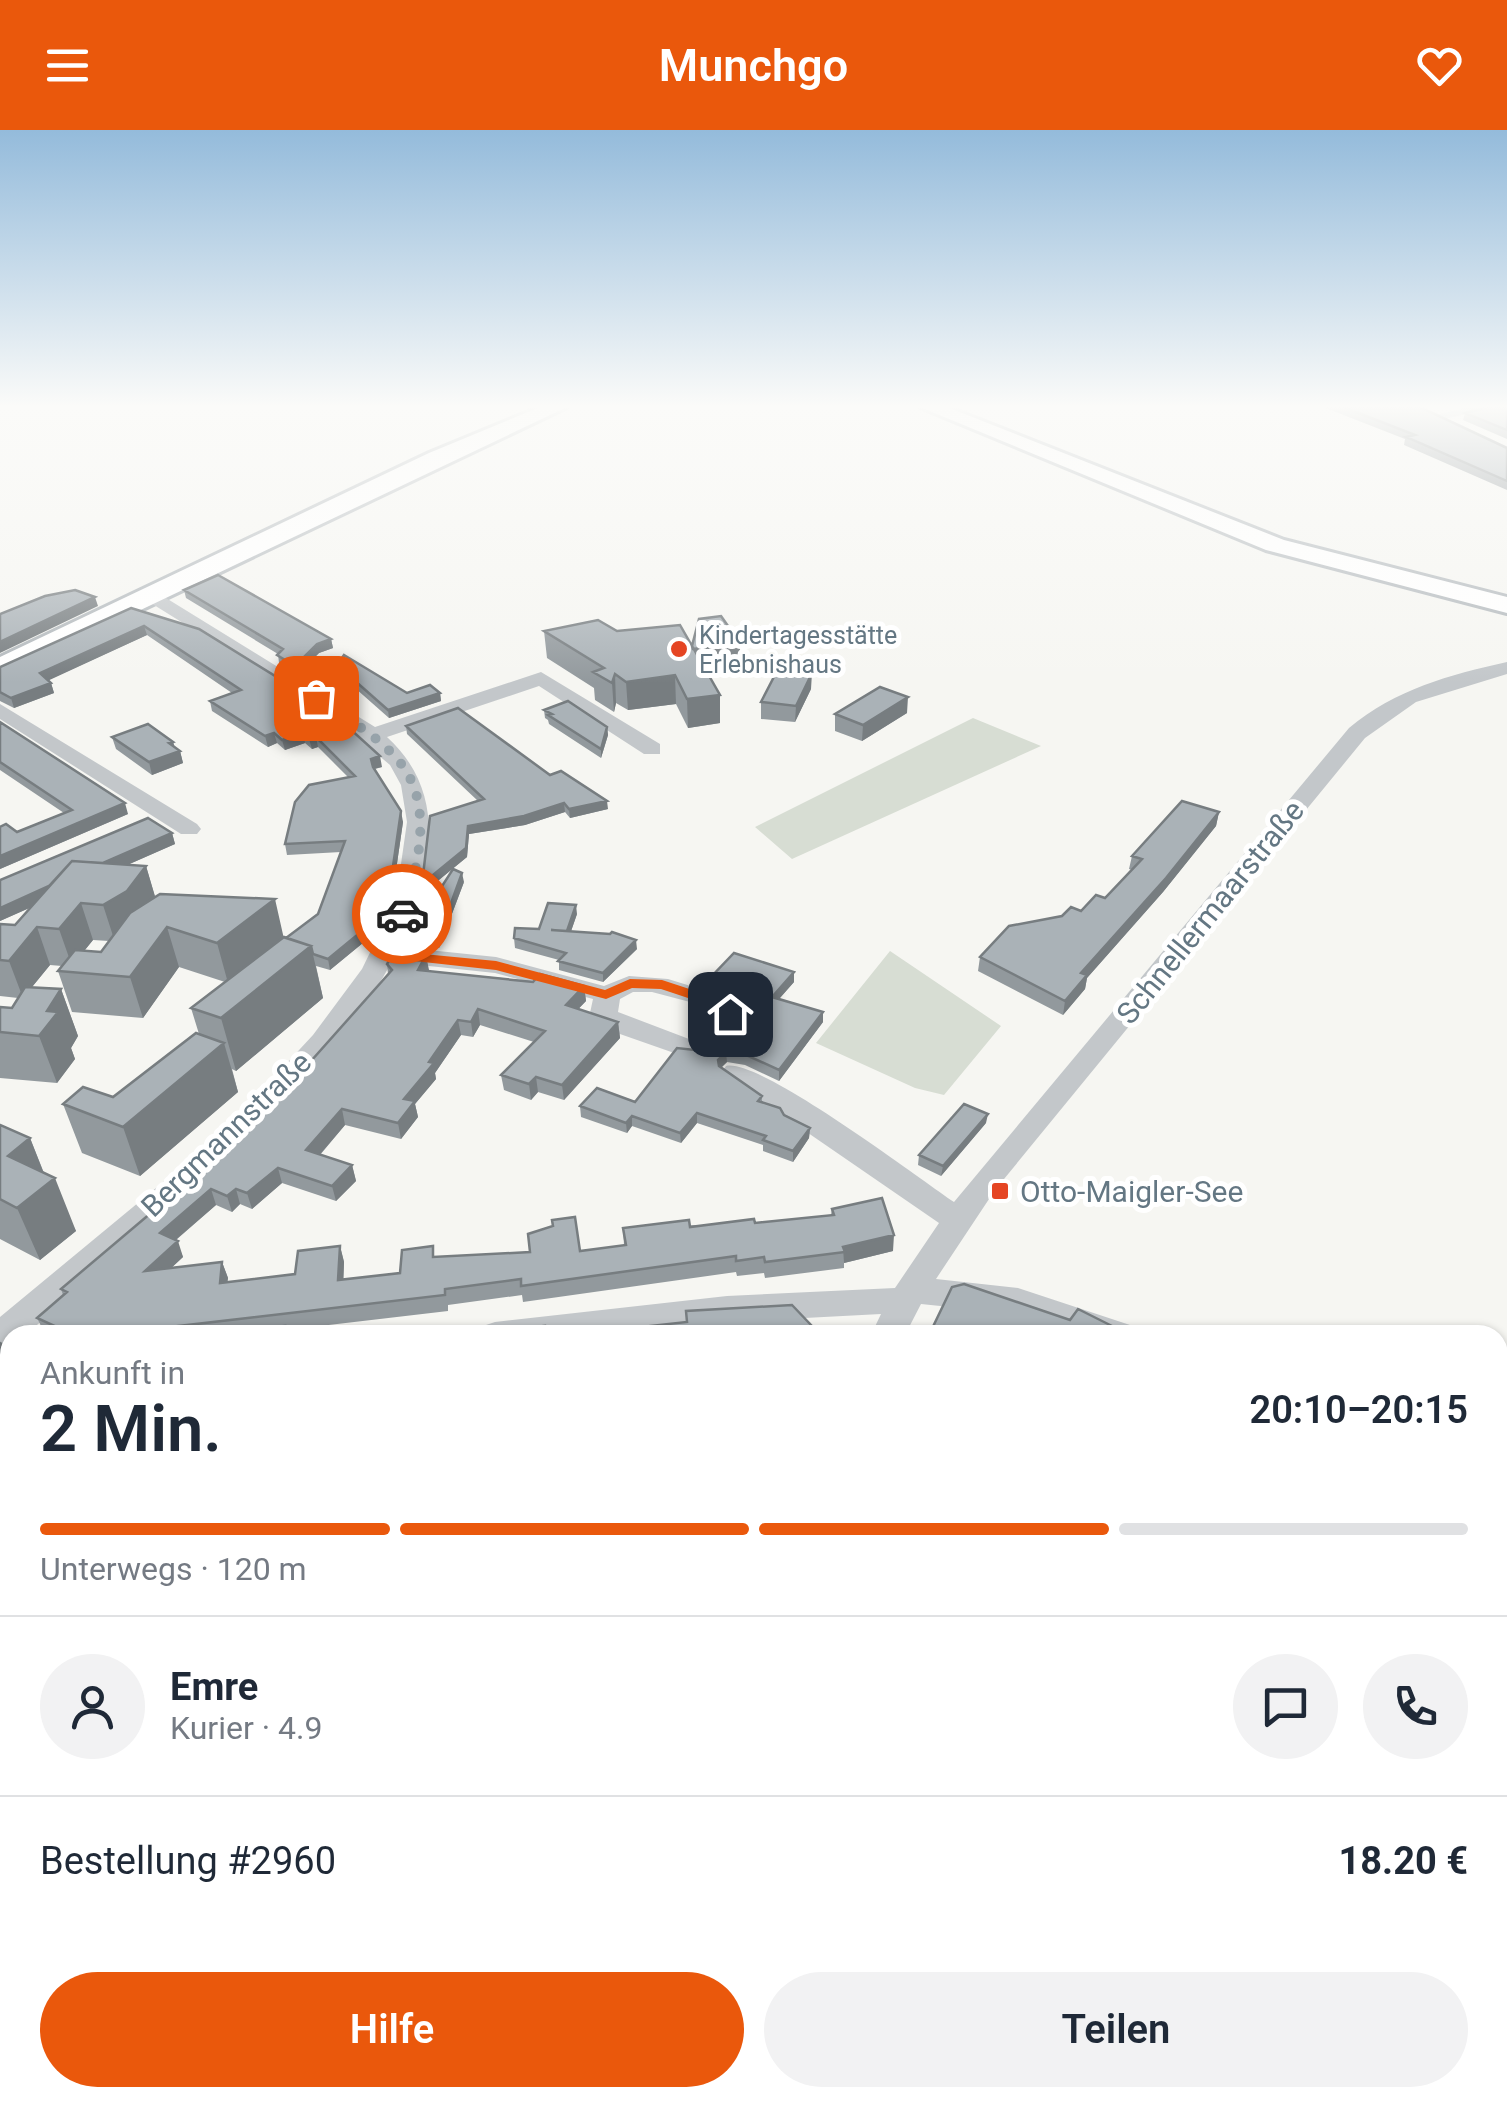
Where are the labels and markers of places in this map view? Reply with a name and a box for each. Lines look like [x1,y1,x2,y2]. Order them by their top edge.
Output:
place label: Kindertagesstätte Erlebnishaus [699,621,897,679]
marker: Kindertagesstätte Erlebnishaus [668,638,690,660]
pin [274,656,359,741]
pin [688,972,773,1057]
place label: Otto-Maigler-See [1020,1174,1243,1209]
marker: Otto-Maigler-See [989,1180,1011,1202]

